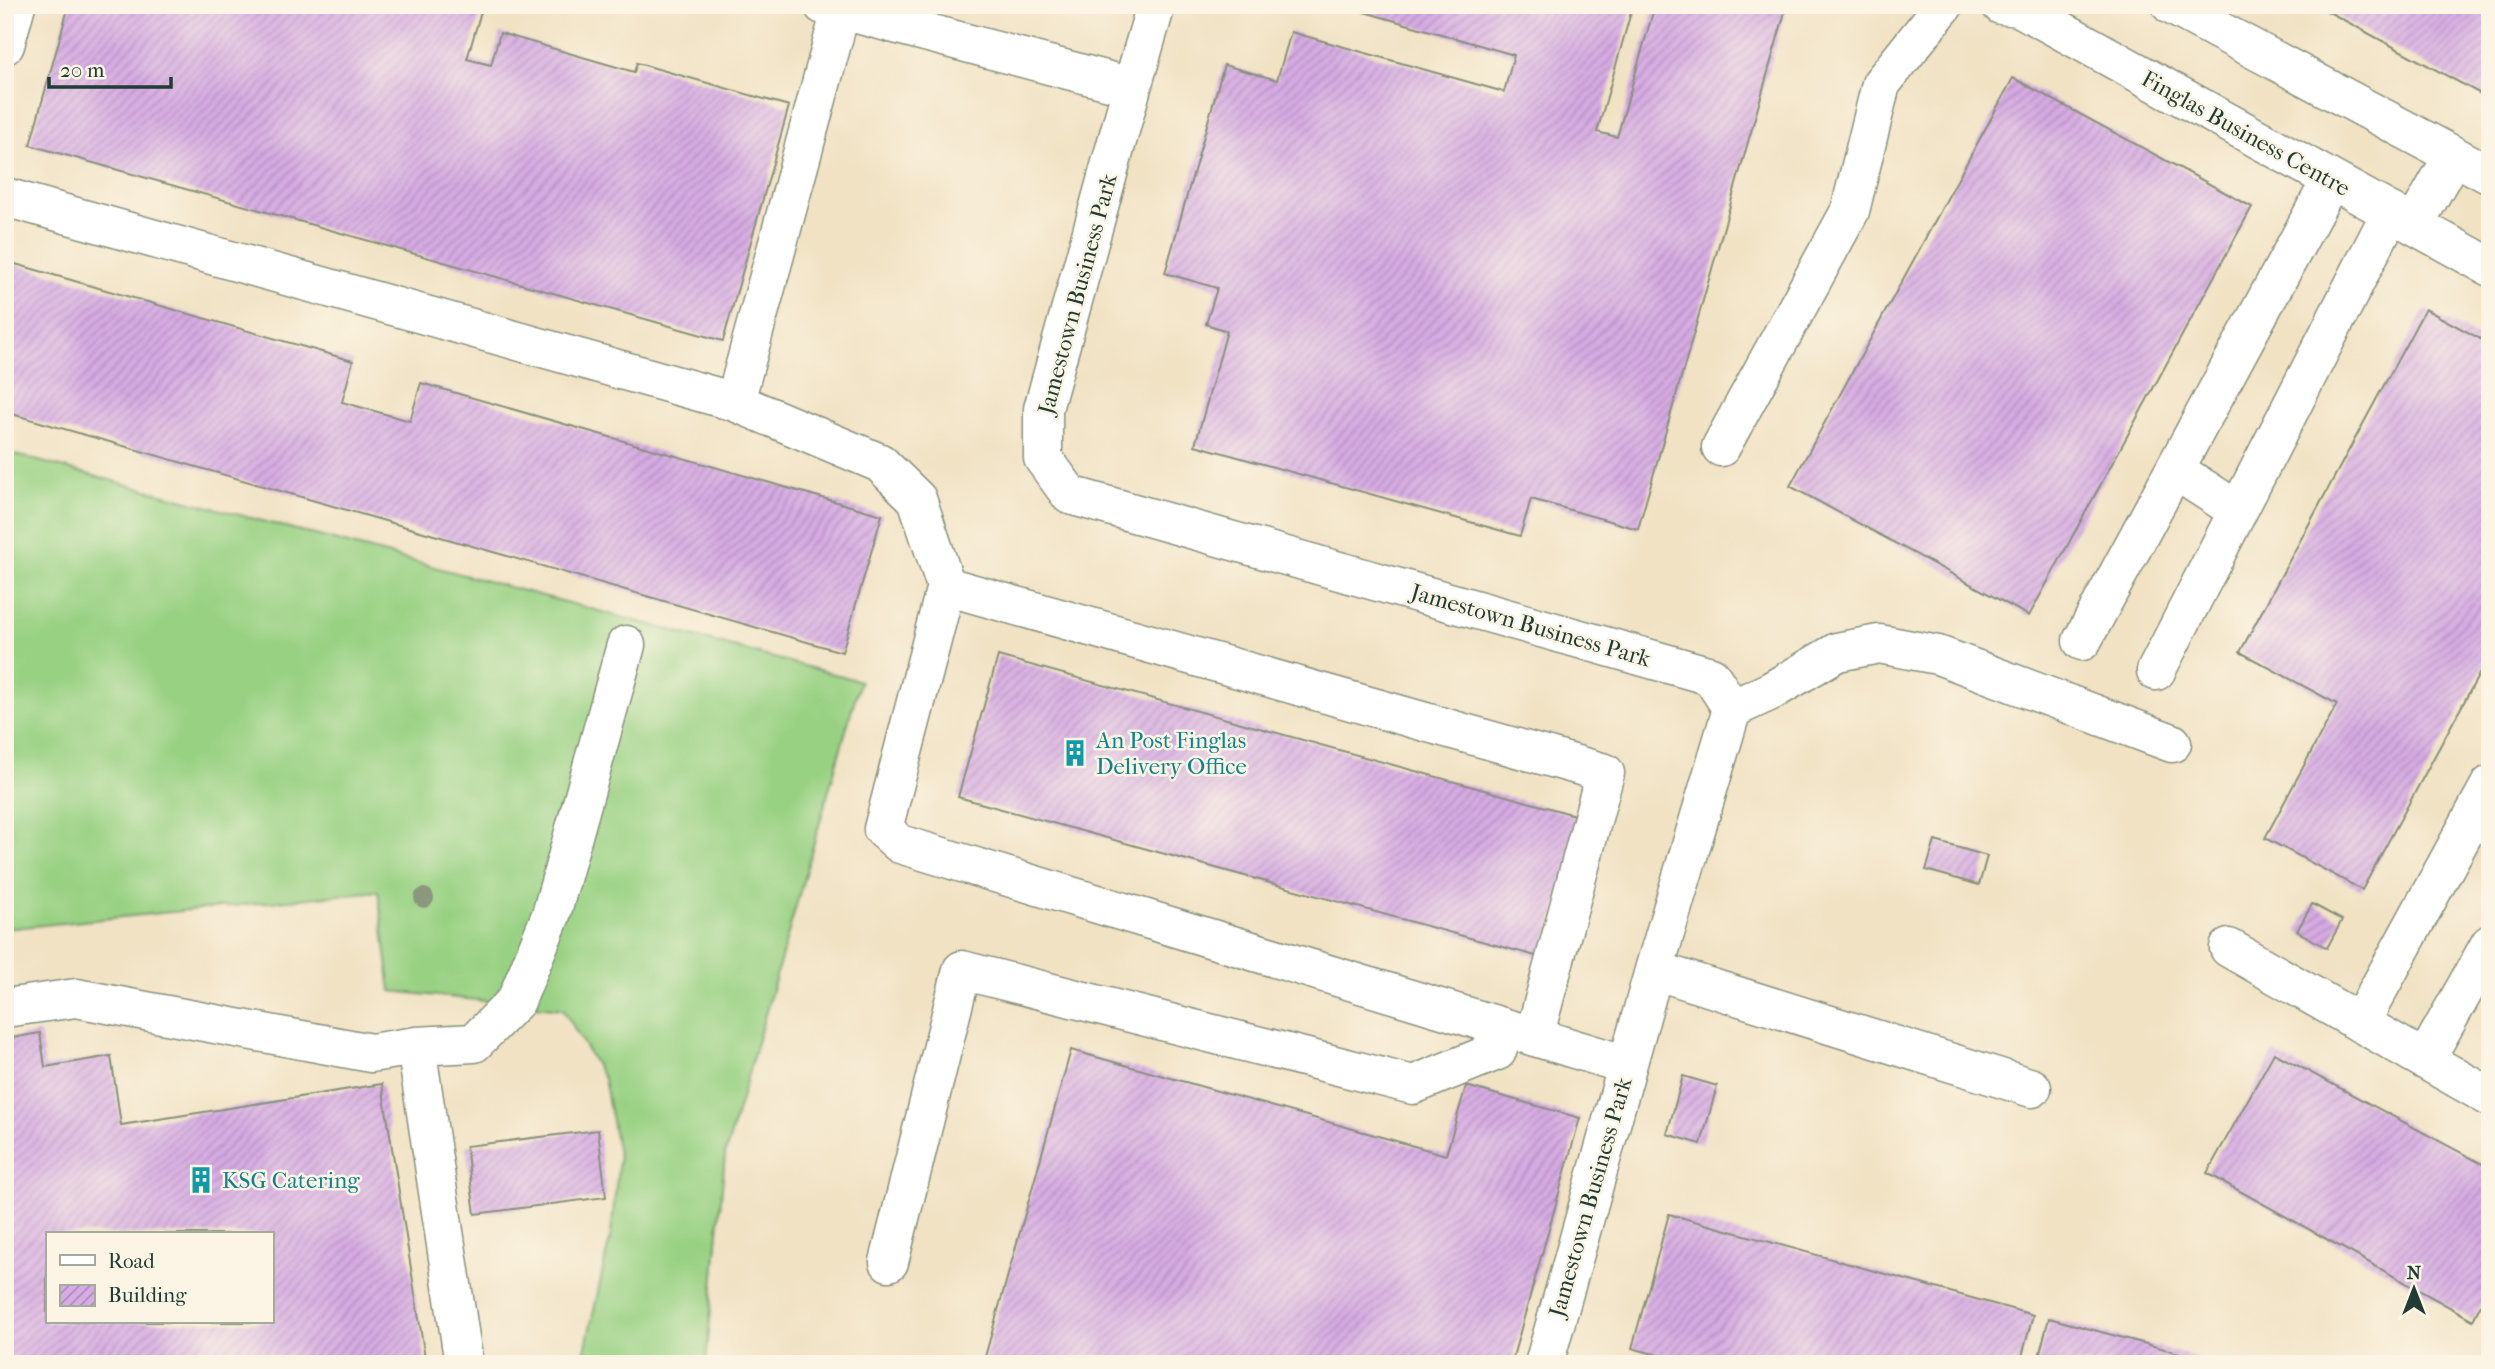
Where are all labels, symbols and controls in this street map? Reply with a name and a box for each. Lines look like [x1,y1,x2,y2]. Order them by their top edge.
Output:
scale bar [49,46,172,90]
text: 20 m [60,58,105,82]
street label: Finglas Business Centre [2137,65,2355,202]
street label: Jamestown Business Park [1032,170,1123,419]
street label: Jamestown Business Park [1406,578,1655,673]
place label: An Post Finglas Delivery Office [1095,727,1247,780]
building icon: An Post Finglas Delivery Office [1060,738,1090,768]
street label: Jamestown Business Park [1543,1073,1638,1322]
building icon: KSG Catering [186,1165,216,1195]
place label: KSG Catering [222,1167,360,1194]
legend [46,1232,273,1324]
text: Road [108,1249,155,1273]
north arrow [2380,1254,2450,1324]
text: N [2407,1262,2422,1284]
text: Building [108,1283,187,1307]

